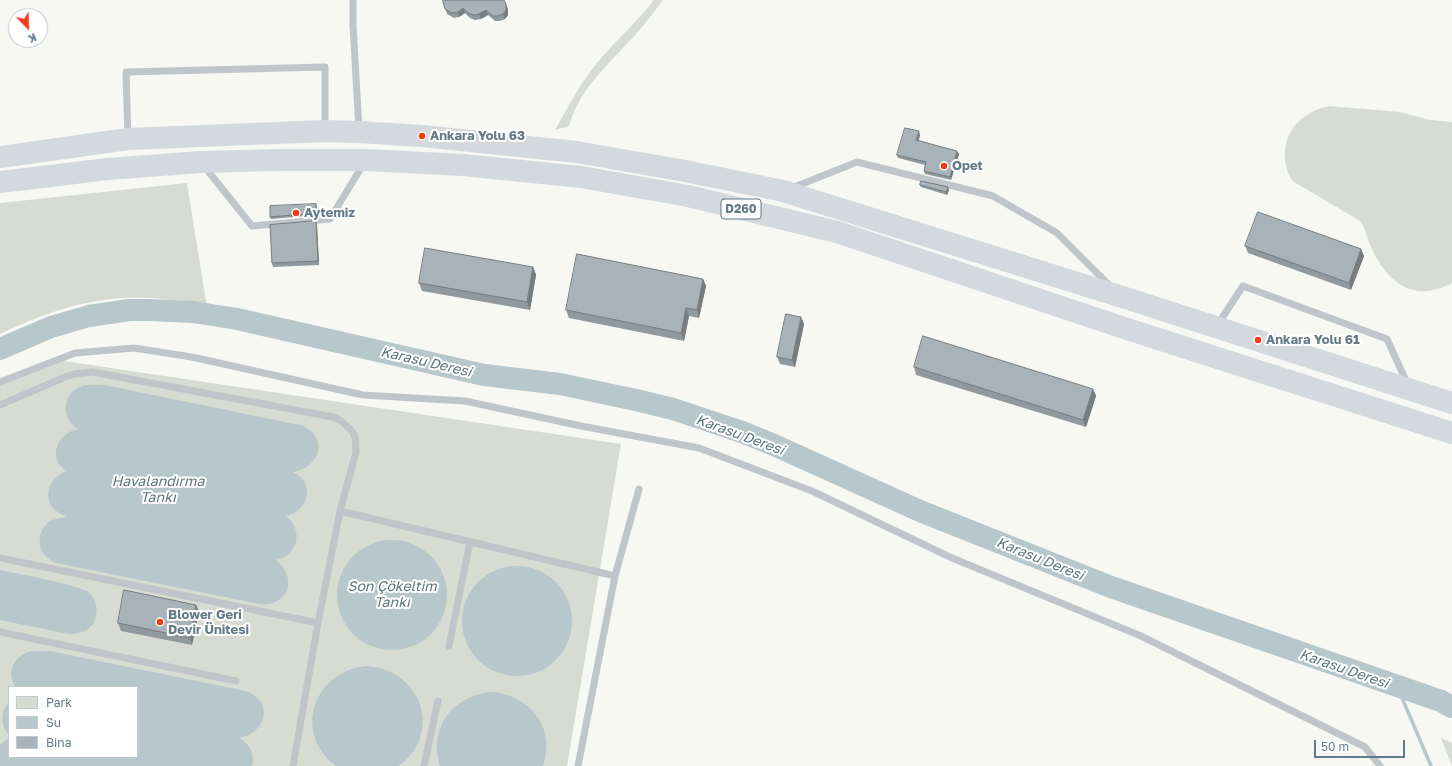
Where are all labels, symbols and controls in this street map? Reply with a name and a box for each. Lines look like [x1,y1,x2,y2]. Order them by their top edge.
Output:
north arrow [8,8,48,48]
text: K [26,31,39,46]
place label: Ankara Yolu 63 [430,128,525,144]
marker: Ankara Yolu 63 [417,131,427,141]
place label: Opet [952,158,983,174]
marker: Opet [939,161,949,171]
road number: D260 [721,199,761,219]
place label: Aytemiz [304,205,355,221]
marker: Aytemiz [291,208,301,218]
place label: Ankara Yolu 61 [1266,332,1360,348]
marker: Ankara Yolu 61 [1253,335,1263,345]
water label: Karasu Deresi [379,343,473,381]
water label: Karasu Deresi [694,411,786,459]
water label: Havalandırma Tankı [112,474,204,506]
water label: Karasu Deresi [994,534,1086,584]
water label: Son Çökeltim Tankı [347,579,437,612]
place label: Blower Geri Devir Ünitesi [168,607,249,638]
marker: Blower Geri Devir Ünitesi [155,617,165,627]
water label: Karasu Deresi [1297,646,1391,692]
legend [8,686,138,758]
text: Park [46,695,72,710]
text: Su [46,715,61,730]
scale bar [1316,732,1407,758]
text: Bina [46,735,71,750]
text: 50 m [1321,739,1349,754]

